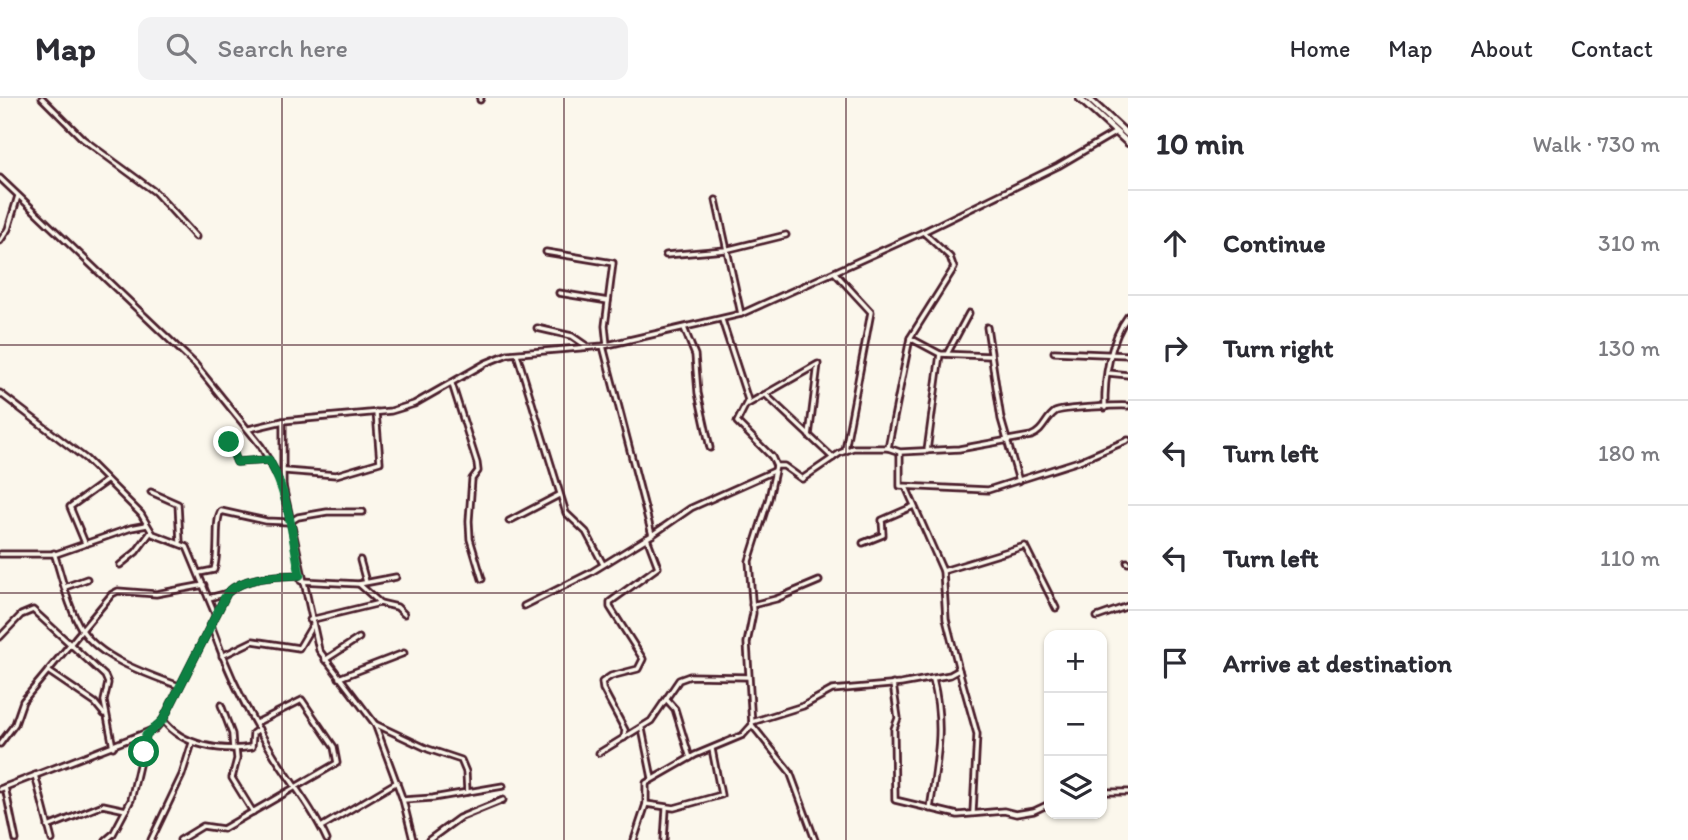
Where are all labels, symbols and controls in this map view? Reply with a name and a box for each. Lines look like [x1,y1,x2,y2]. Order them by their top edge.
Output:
search box [138,17,628,80]
text: Map [35,29,96,68]
icon: search [162,29,200,67]
text: Search here [218,32,348,64]
text: Home [1290,34,1350,63]
text: Map [1388,34,1432,63]
text: About [1470,34,1533,63]
text: Contact [1571,34,1653,63]
text: 10 min [1156,125,1244,162]
text: Walk · 730 m [1532,130,1660,158]
icon: ahead [1156,224,1194,262]
text: Continue [1223,227,1326,259]
text: 310 m [1598,229,1660,257]
icon: right [1156,329,1194,367]
text: Turn right [1223,332,1334,364]
text: 130 m [1598,334,1660,362]
route end [213,426,244,457]
icon: left [1156,434,1194,472]
text: Turn left [1223,437,1319,469]
text: 180 m [1598,439,1660,467]
icon: left [1156,539,1194,577]
text: Turn left [1223,542,1319,574]
text: 110 m [1600,544,1660,572]
map controls [1044,630,1107,819]
button: + [1044,630,1107,693]
icon: arrive [1156,644,1194,682]
text: Arrive at destination [1223,647,1452,679]
button: − [1044,693,1107,756]
route start [128,736,159,767]
button: layers [1044,756,1107,819]

